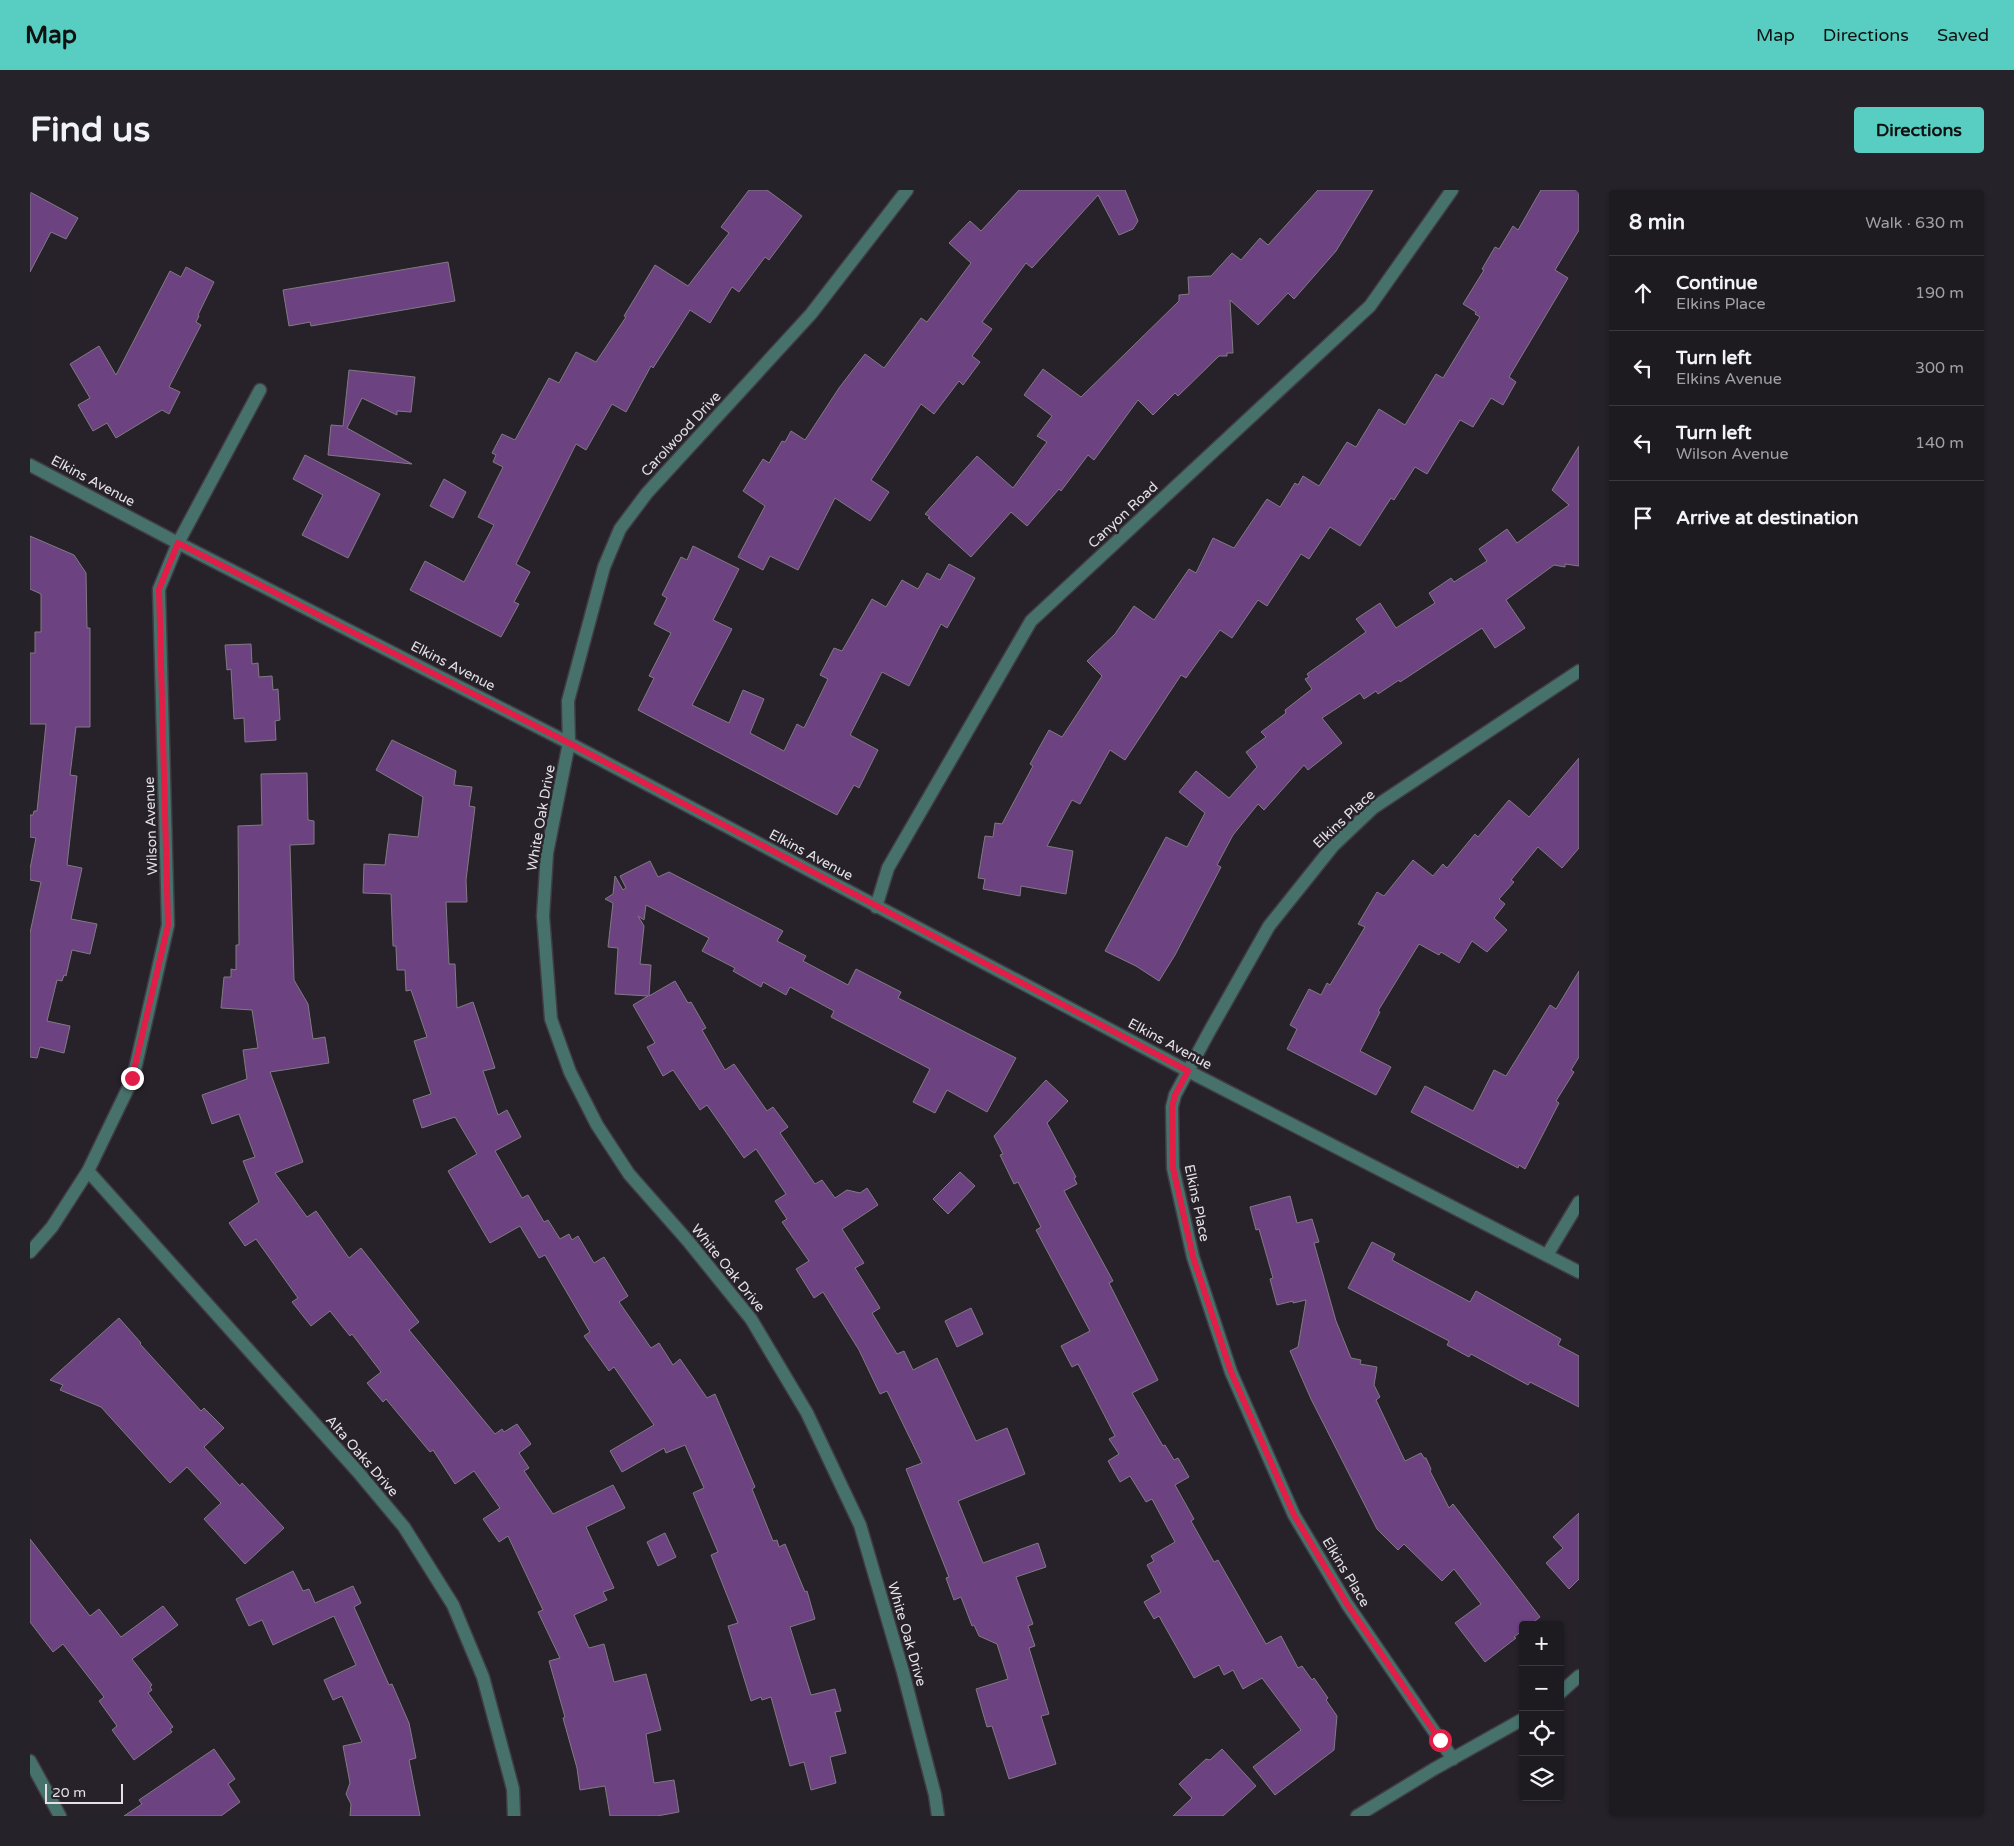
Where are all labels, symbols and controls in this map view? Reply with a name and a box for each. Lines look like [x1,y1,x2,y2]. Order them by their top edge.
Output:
text: Map [25,21,77,50]
text: Map [1756,24,1795,46]
text: Directions [1823,24,1909,46]
text: Saved [1937,24,1989,46]
button: Directions [1854,107,1984,153]
text: Find us [30,109,150,151]
text: 8 min [1629,210,1685,235]
text: Walk · 630 m [1865,213,1964,233]
text: Continue [1676,272,1758,294]
icon: ahead [1629,279,1657,307]
text: 190 m [1915,283,1964,303]
text: Elkins Place [1676,294,1766,314]
text: Turn left [1676,347,1752,369]
icon: left [1629,354,1657,382]
text: 300 m [1915,358,1964,378]
text: Elkins Avenue [1676,369,1782,389]
street label: Carolwood Drive [637,388,725,480]
text: Turn left [1676,422,1752,444]
icon: left [1629,429,1657,457]
text: 140 m [1915,433,1964,453]
text: Wilson Avenue [1676,444,1789,464]
street label: Elkins Avenue [48,452,138,510]
street label: Canyon Road [1085,478,1161,552]
icon: arrive [1629,504,1657,532]
text: Arrive at destination [1676,507,1859,529]
street label: Elkins Avenue [408,637,498,695]
street label: White Oak Drive [523,763,559,873]
street label: Wilson Avenue [141,776,161,876]
street label: Elkins Place [1310,786,1379,852]
street label: Elkins Avenue [766,826,856,884]
street label: Elkins Avenue [1125,1015,1215,1073]
route end [121,1067,144,1090]
street label: Elkins Place [1181,1163,1213,1243]
street label: White Oak Drive [687,1221,769,1315]
street label: Alta Oaks Drive [322,1412,402,1500]
street label: Elkins Place [1319,1534,1374,1610]
street label: White Oak Drive [884,1580,930,1688]
map controls [1519,1621,1564,1801]
button: + [1519,1621,1564,1666]
button: − [1519,1666,1564,1711]
button: locate [1519,1711,1564,1756]
route start [1429,1729,1452,1752]
button: layers [1519,1756,1564,1801]
scale bar [45,1781,122,1804]
text: 20 m [52,1784,86,1801]

